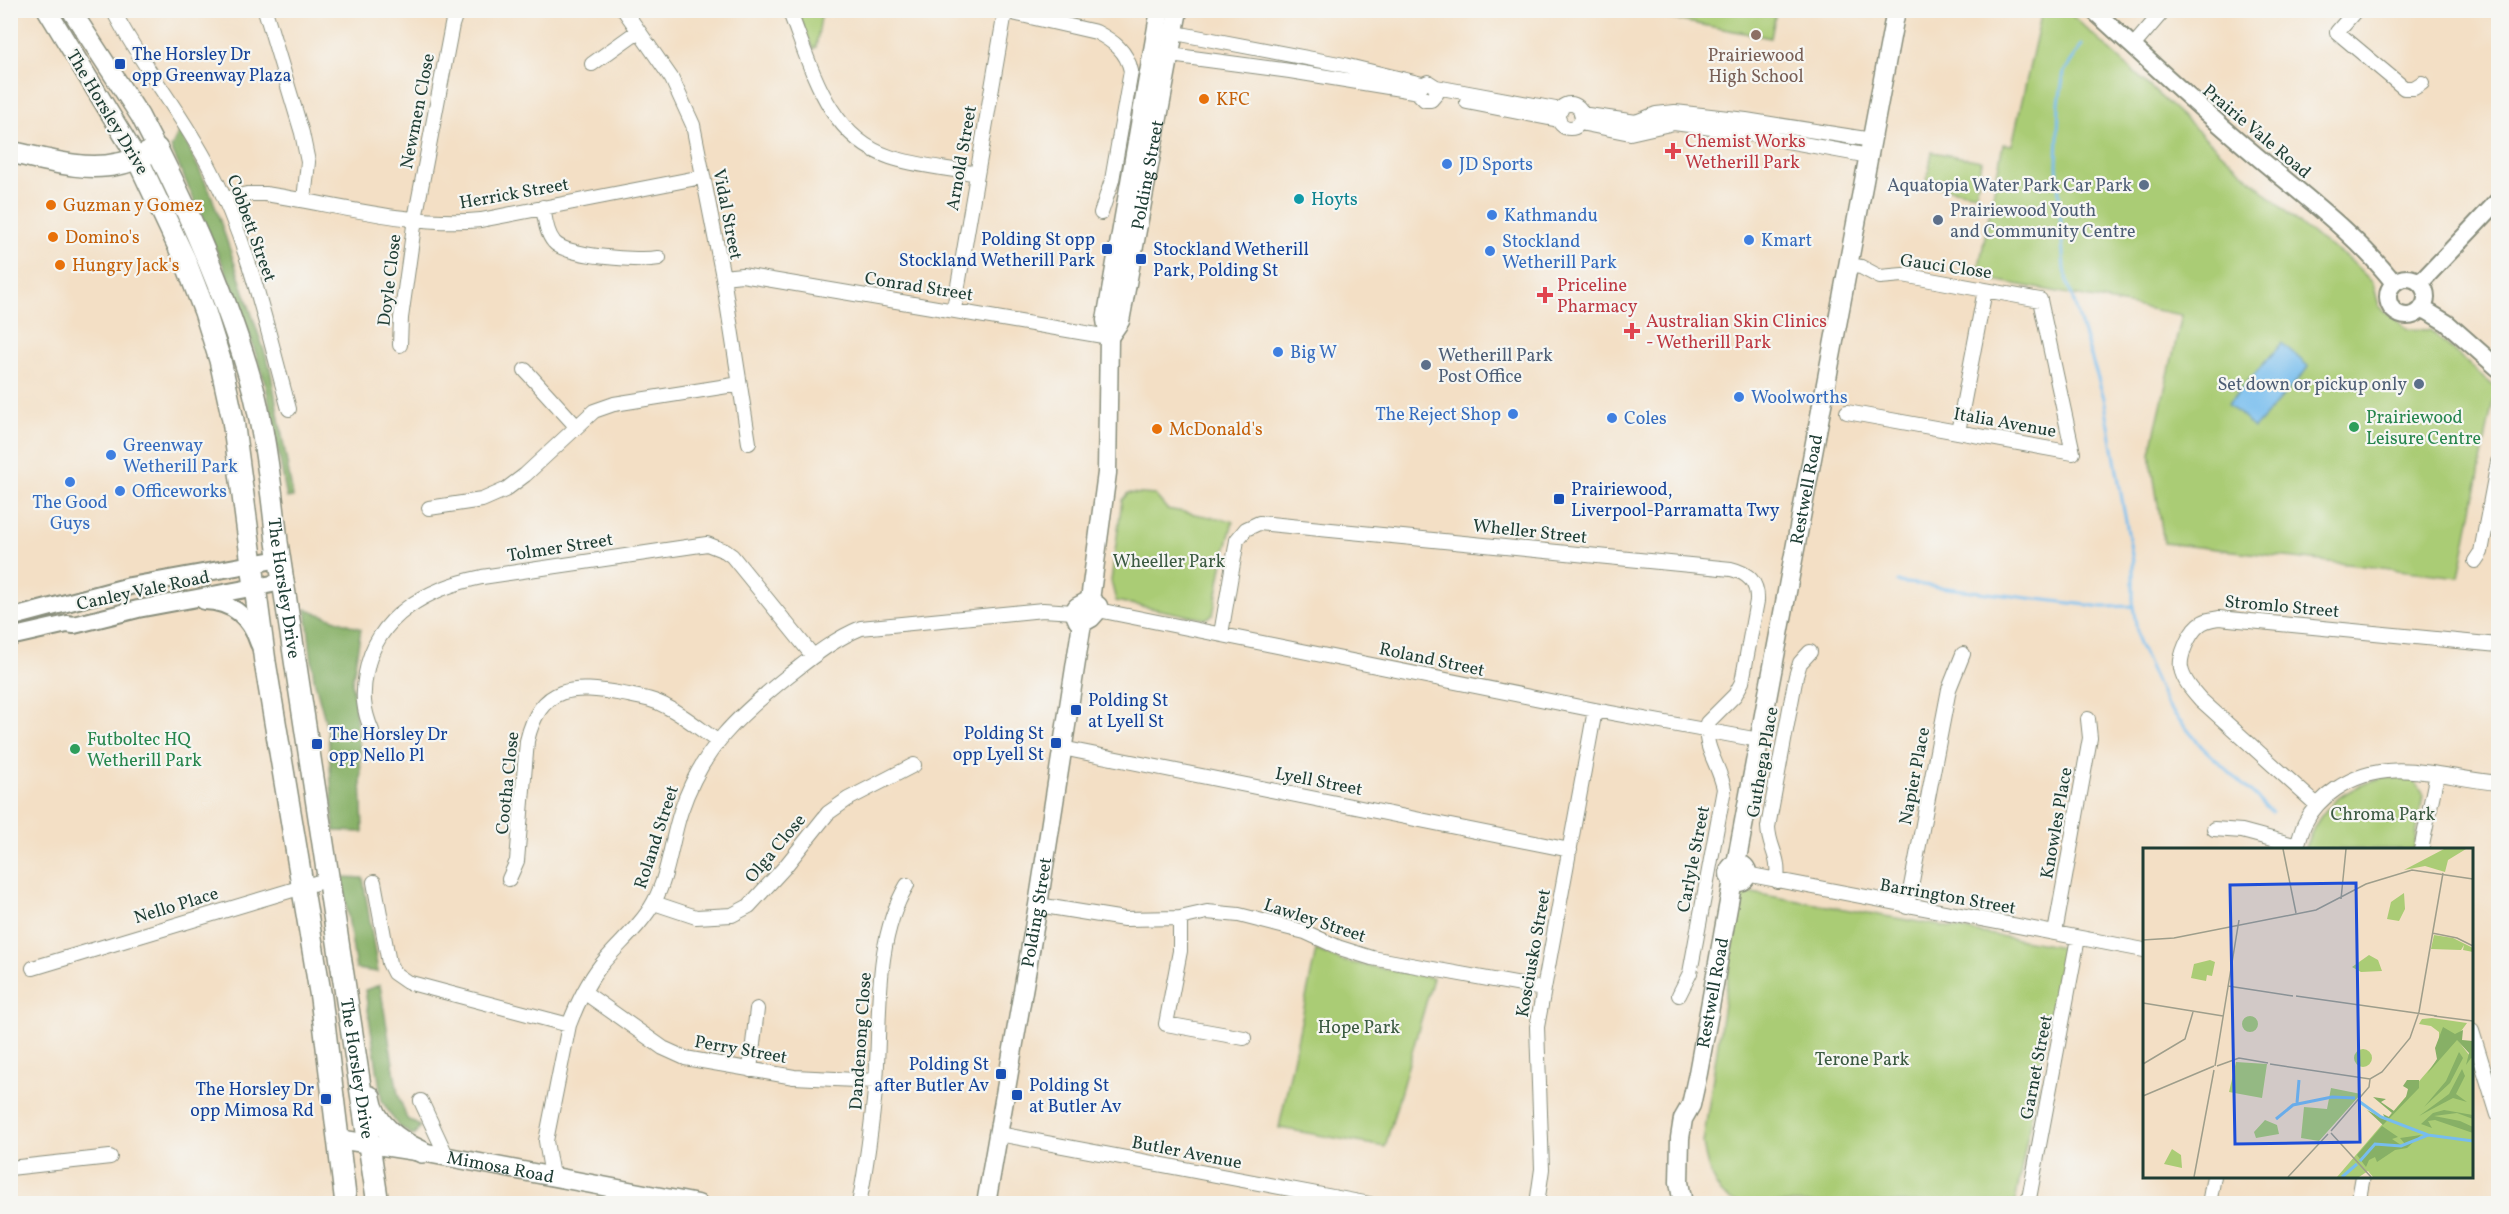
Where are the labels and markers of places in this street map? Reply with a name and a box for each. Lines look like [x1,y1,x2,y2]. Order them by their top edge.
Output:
marker: Prairiewood High School [1749,28,1763,42]
place label: The Horsley Dr opp Greenway Plaza [132,43,292,89]
place label: Prairiewood High School [1708,44,1804,90]
marker: The Horsley Dr opp Greenway Plaza [113,57,127,71]
place label: KFC [1216,88,1250,113]
marker: KFC [1197,92,1211,106]
place label: Chemist Works Wetherill Park [1685,130,1806,176]
marker: Chemist Works Wetherill Park [1666,144,1680,158]
place label: JD Sports [1459,153,1533,178]
marker: JD Sports [1440,157,1454,171]
place label: Aquatopia Water Park Car Park [1887,174,2132,199]
marker: Aquatopia Water Park Car Park [2137,178,2151,192]
place label: Hoyts [1311,188,1358,213]
marker: Hoyts [1292,192,1306,206]
place label: Guzman y Gomez [63,194,203,219]
marker: Guzman y Gomez [44,198,58,212]
place label: Prairiewood Youth and Community Centre [1950,199,2136,245]
place label: Kathmandu [1504,204,1598,229]
marker: Kathmandu [1485,208,1499,222]
marker: Prairiewood Youth and Community Centre [1931,213,1945,227]
place label: Domino's [65,226,140,251]
place label: Polding St opp Stockland Wetherill Park [899,228,1095,274]
place label: Kmart [1761,229,1812,254]
marker: Domino's [46,230,60,244]
place label: Stockland Wetherill Park [1502,230,1617,276]
marker: Kmart [1742,233,1756,247]
place label: Stockland Wetherill Park, Polding St [1153,238,1309,284]
marker: Polding St opp Stockland Wetherill Park [1100,242,1114,256]
marker: Stockland Wetherill Park [1483,244,1497,258]
marker: Stockland Wetherill Park, Polding St [1134,252,1148,266]
place label: Hungry Jack's [72,254,180,279]
marker: Hungry Jack's [53,258,67,272]
place label: Priceline Pharmacy [1557,274,1638,320]
marker: Priceline Pharmacy [1538,288,1552,302]
place label: Australian Skin Clinics - Wetherill Park [1646,310,1827,356]
marker: Australian Skin Clinics - Wetherill Park [1623,322,1641,340]
place label: Big W [1290,341,1337,366]
place label: Wetherill Park Post Office [1438,344,1553,390]
marker: Big W [1271,345,1285,359]
marker: Wetherill Park Post Office [1419,358,1433,372]
place label: Set down or pickup only [2217,373,2407,398]
marker: Set down or pickup only [2412,377,2426,391]
place label: Woolworths [1751,386,1848,411]
marker: Woolworths [1732,390,1746,404]
place label: The Reject Shop [1375,403,1501,428]
place label: Prairiewood Leisure Centre [2366,406,2481,452]
marker: The Reject Shop [1506,407,1520,421]
place label: Coles [1624,407,1667,432]
marker: Coles [1605,411,1619,425]
place label: McDonald's [1169,418,1263,443]
marker: Prairiewood Leisure Centre [2347,420,2361,434]
marker: McDonald's [1150,422,1164,436]
place label: Greenway Wetherill Park [123,434,238,480]
marker: Greenway Wetherill Park [104,448,118,462]
marker: The Good Guys [63,475,77,489]
place label: Prairiewood, Liverpool-Parramatta Twy [1571,478,1780,524]
place label: Officeworks [132,480,227,505]
marker: Officeworks [113,484,127,498]
place label: The Good Guys [32,491,108,537]
marker: Prairiewood, Liverpool-Parramatta Twy [1552,492,1566,506]
place label: Polding St at Lyell St [1088,689,1168,735]
marker: Polding St at Lyell St [1069,703,1083,717]
place label: Polding St opp Lyell St [953,722,1044,768]
place label: The Horsley Dr opp Nello Pl [329,723,448,769]
place label: Futboltec HQ Wetherill Park [87,728,202,774]
marker: Polding St opp Lyell St [1049,736,1063,750]
marker: The Horsley Dr opp Nello Pl [310,737,324,751]
marker: Futboltec HQ Wetherill Park [68,742,82,756]
place label: Polding St after Butler Av [874,1053,989,1099]
marker: Polding St after Butler Av [994,1067,1008,1081]
place label: Polding St at Butler Av [1029,1074,1122,1120]
place label: The Horsley Dr opp Mimosa Rd [190,1078,314,1124]
marker: Polding St at Butler Av [1010,1088,1024,1102]
marker: The Horsley Dr opp Mimosa Rd [319,1092,333,1106]

